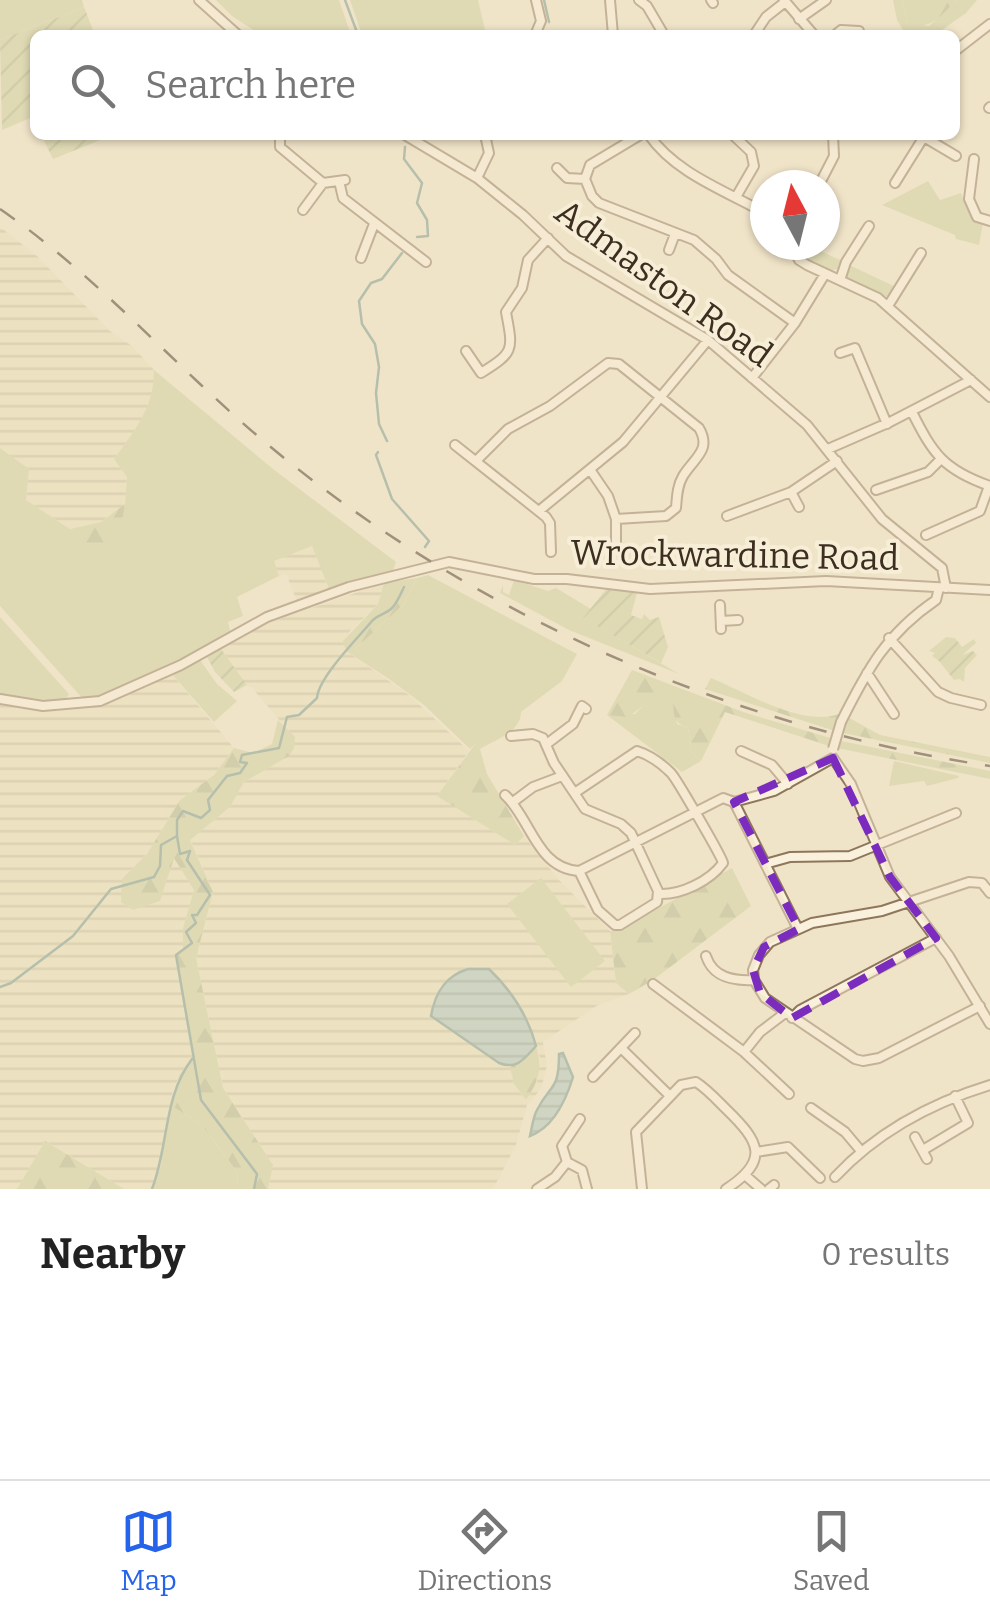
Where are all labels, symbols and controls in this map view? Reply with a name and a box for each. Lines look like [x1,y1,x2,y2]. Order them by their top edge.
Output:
search box [30,30,960,140]
icon: search [65,58,120,113]
text: Search here [145,62,356,108]
north arrow [750,170,840,260]
street label: Admaston Road [547,190,781,376]
street label: Wrockwardine Road [570,531,900,579]
text: Nearby [40,1229,185,1279]
text: 0 results [821,1235,950,1273]
tab: Map [120,1504,177,1597]
tab: Directions [417,1504,552,1597]
tab: Saved [793,1504,870,1597]

